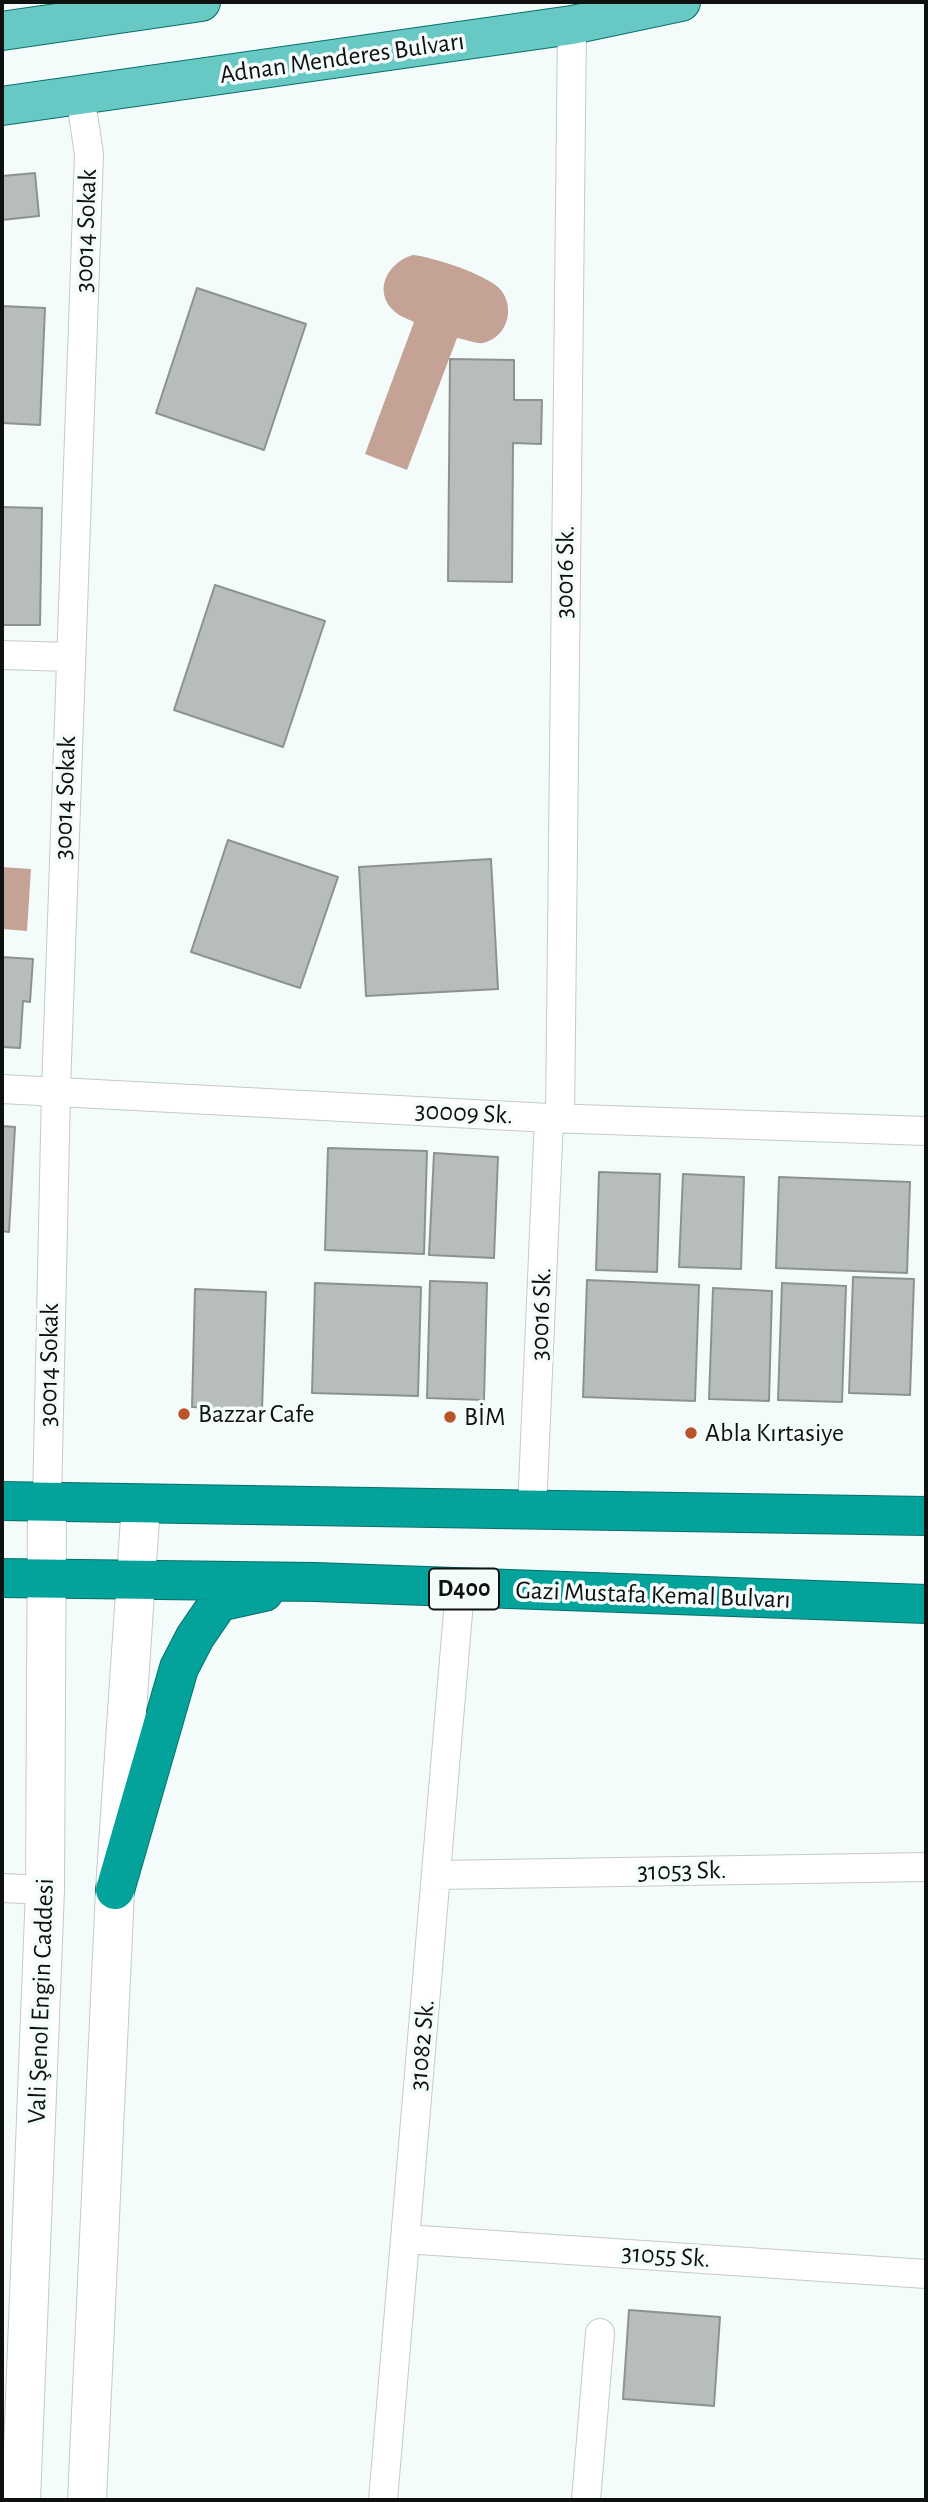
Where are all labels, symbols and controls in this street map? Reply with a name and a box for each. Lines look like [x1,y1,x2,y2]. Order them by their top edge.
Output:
street label: Adnan Menderes Bulvarı [218,25,466,91]
street label: 30014 Sokak [68,169,104,293]
street label: 30016 Sk. [549,525,581,619]
street label: 30014 Sokak [47,736,83,860]
street label: 30009 Sk. [414,1095,514,1131]
street label: 30016 Sk. [524,1267,558,1361]
street label: 30014 Sokak [32,1303,66,1427]
place label: Bazzar Cafe [198,1398,315,1430]
place label: BİM [464,1401,505,1433]
marker: Bazzar Cafe [176,1406,192,1422]
marker: BİM [442,1409,458,1425]
place label: Abla Kırtasiye [705,1417,844,1449]
marker: Abla Kırtasiye [683,1425,699,1441]
road number: D400 [429,1568,499,1610]
street label: Gazi Mustafa Kemal Bulvarı [515,1575,791,1615]
street label: 31053 Sk. [637,1855,727,1887]
street label: Vali Şenol Engin Caddesi [21,1878,61,2124]
street label: 31082 Sk. [402,1998,442,2092]
street label: 31055 Sk. [620,2237,712,2275]

